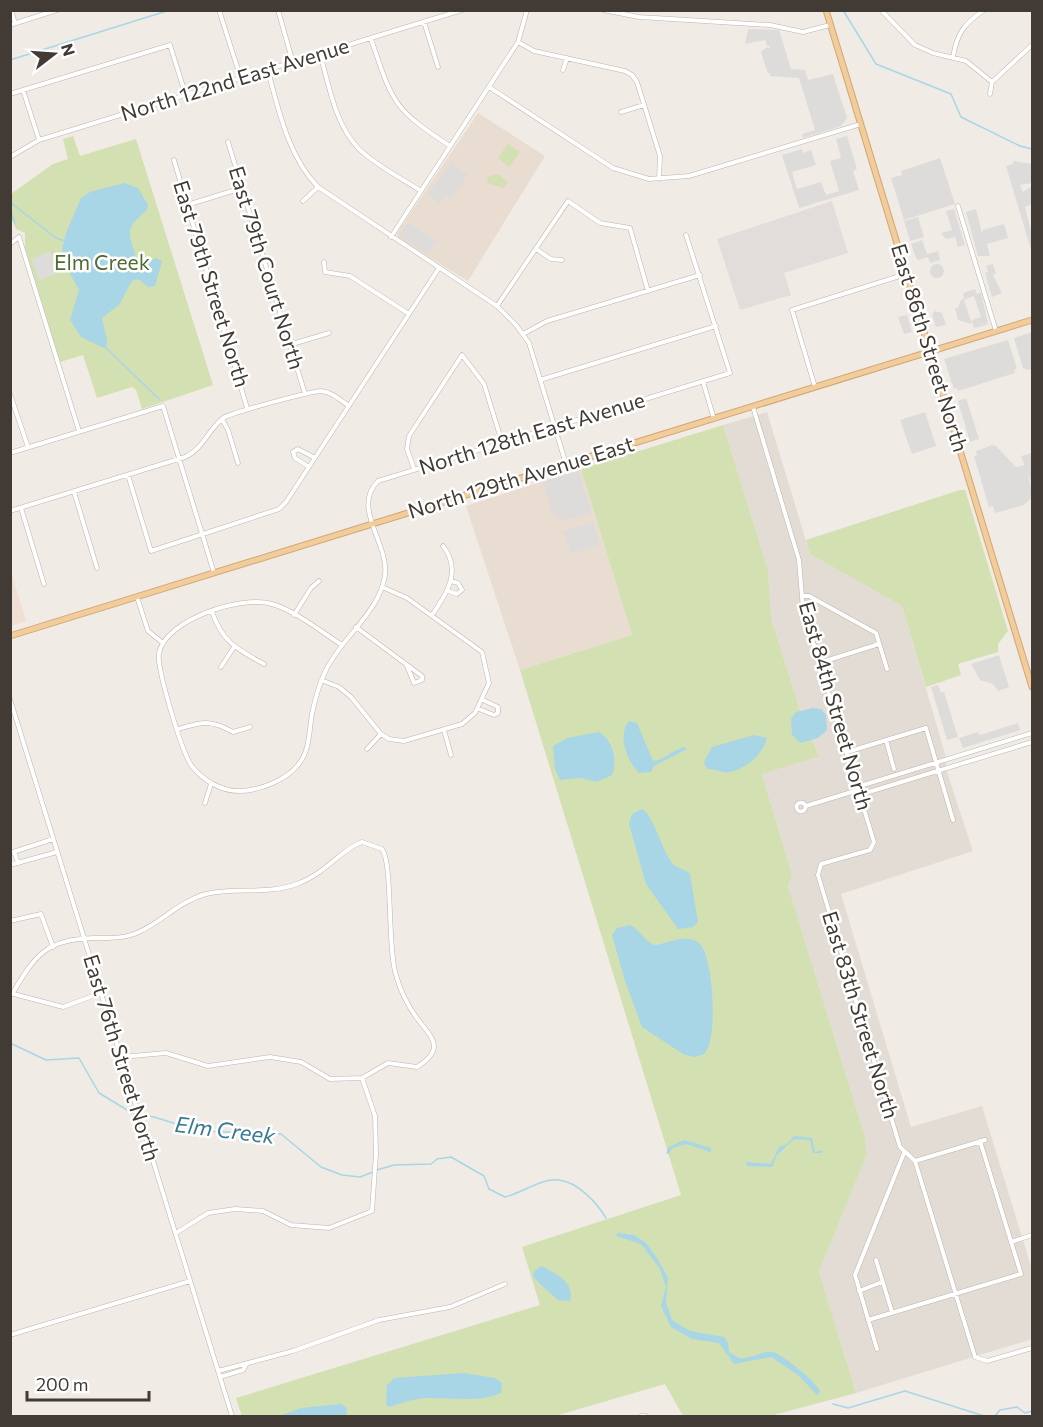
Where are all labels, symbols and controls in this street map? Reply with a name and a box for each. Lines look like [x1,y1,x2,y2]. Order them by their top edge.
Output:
north arrow [24,24,84,84]
street label: North 122nd East Avenue [117,32,352,125]
text: N [58,41,80,58]
street label: East 79th Court North [225,163,310,372]
street label: East 79th Street North [169,177,256,390]
street label: East 86th Street North [887,240,974,455]
park label: Elm Creek [54,249,150,274]
street label: North 128th East Avenue [416,386,648,479]
street label: North 129th Avenue East [405,430,637,523]
street label: East 84th Street North [795,598,878,813]
street label: East 83th Street North [818,908,905,1121]
street label: East 76th Street North [79,951,166,1164]
water label: Elm Creek [173,1110,278,1149]
scale bar [27,1364,148,1402]
text: 200 m [36,1373,89,1395]

